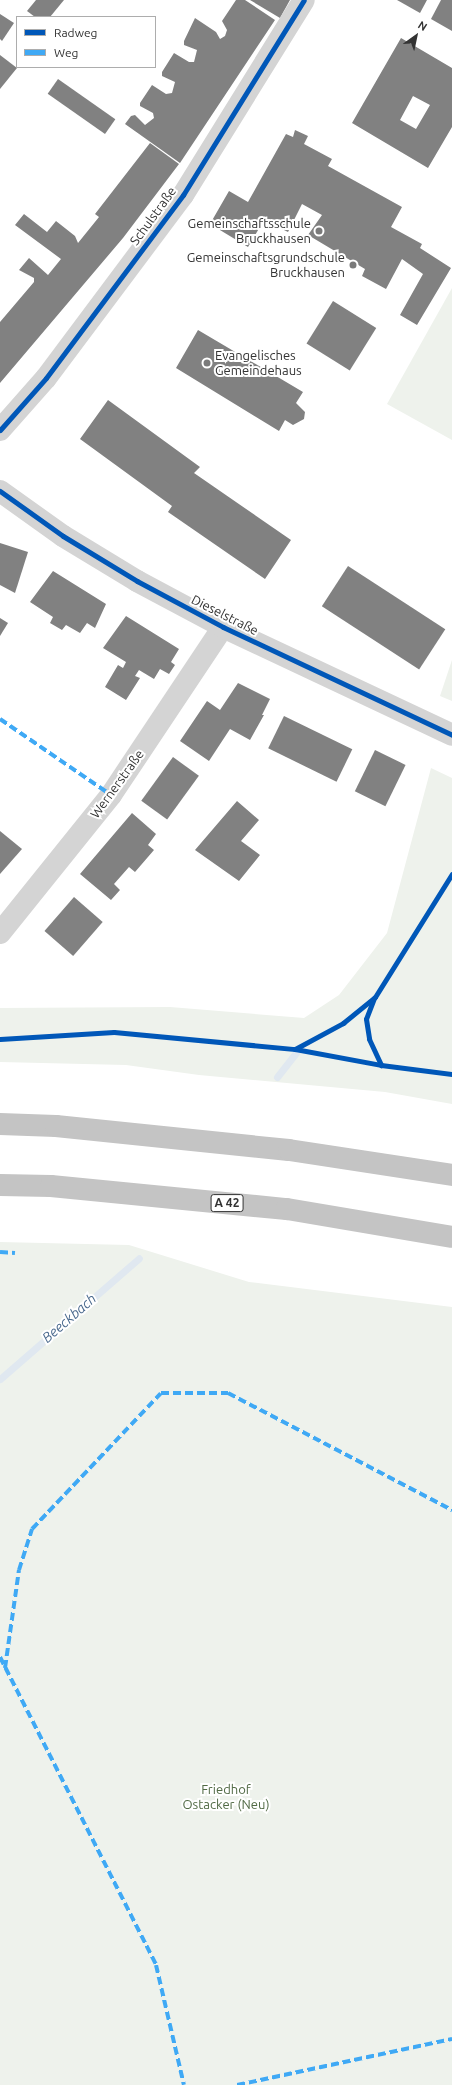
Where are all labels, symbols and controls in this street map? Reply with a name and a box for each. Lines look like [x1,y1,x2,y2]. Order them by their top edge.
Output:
legend [16,16,156,68]
north arrow [396,16,436,56]
text: N [416,19,429,33]
text: Radweg [54,26,97,39]
text: Weg [54,46,78,59]
street label: Schulstraße [127,184,179,248]
place label: Gemeinschaftsschule Bruckhausen [188,216,311,247]
marker: Gemeinschaftsschule Bruckhausen [314,226,324,236]
place label: Gemeinschaftsgrundschule Bruckhausen [187,250,345,281]
marker: Gemeinschaftsgrundschule Bruckhausen [348,260,358,270]
place label: Evangelisches Gemeindehaus [215,348,302,379]
marker: Evangelisches Gemeindehaus [202,358,212,368]
street label: Dieselstraße [189,591,261,639]
street label: Wernerstraße [87,747,147,821]
road number: A 42 [210,1193,244,1213]
water label: Beeckbach [39,1290,99,1346]
park label: Friedhof Ostacker (Neu) [182,1782,270,1813]

